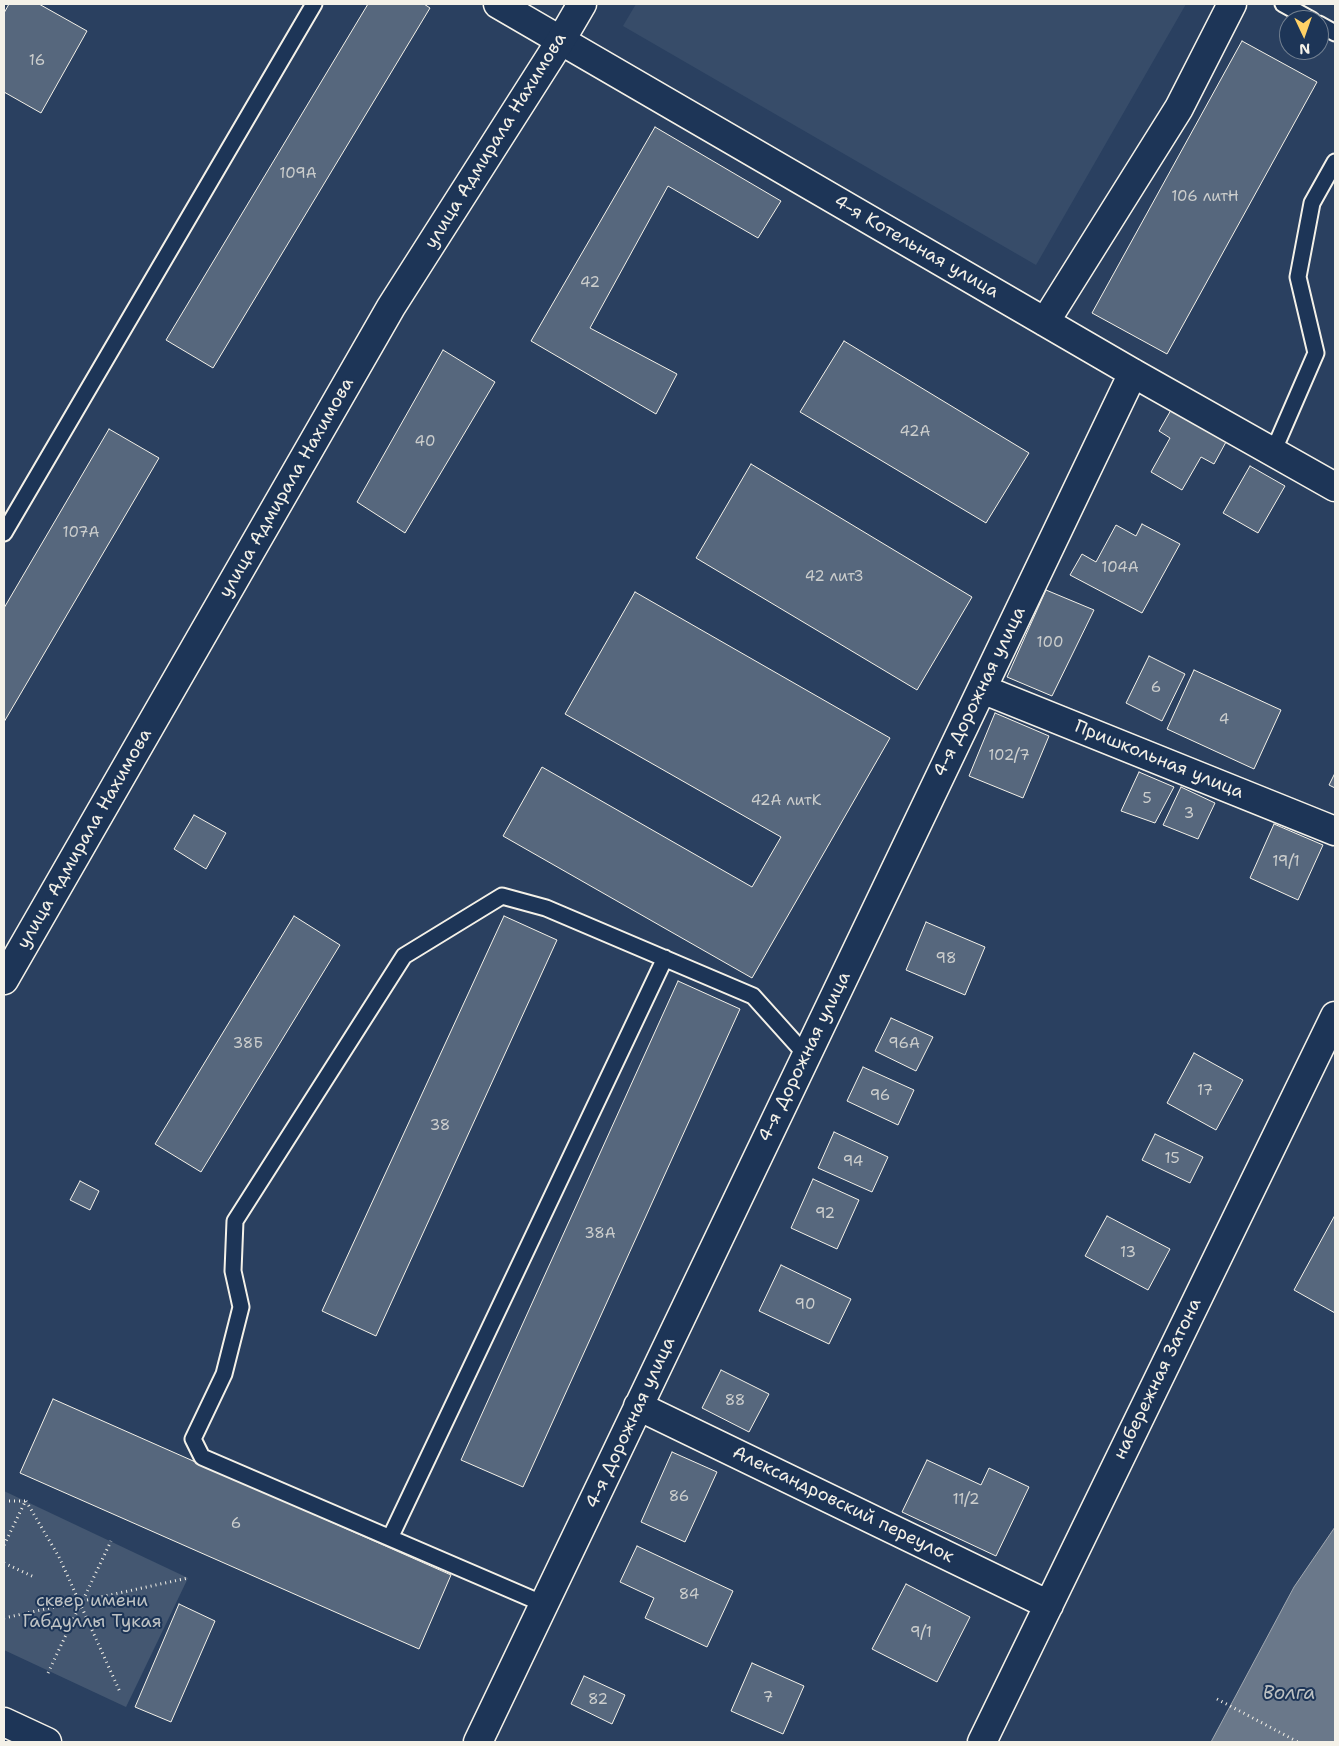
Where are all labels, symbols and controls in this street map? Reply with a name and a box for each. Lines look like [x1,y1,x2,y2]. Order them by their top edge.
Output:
north arrow [1279,10,1329,60]
street label: улица Адмирала Нахимова [420,29,572,253]
text: N [1299,40,1311,58]
house number: 16 [29,52,45,70]
house number: 109А [279,165,317,183]
house number: 106 литН [1171,188,1239,206]
street label: 4-я Котельная улица [830,191,1002,303]
house number: 42 [580,274,600,292]
street label: улица Адмирала Нахимова [215,374,359,602]
house number: 42А [900,423,930,441]
house number: 40 [415,433,435,451]
house number: 107А [63,524,99,542]
house number: 104А [1101,559,1139,577]
house number: 42 литЗ [805,568,863,586]
street label: 4-я Дорожная улица [929,603,1031,781]
house number: 100 [1037,634,1063,652]
house number: 6 [1151,679,1161,697]
house number: 4 [1219,711,1229,729]
street label: Пришкольная улица [1071,716,1247,804]
street label: улица Адмирала Нахимова [13,725,157,953]
house number: 102/7 [988,747,1030,765]
house number: 5 [1142,790,1152,808]
house number: 42А литК [751,792,821,810]
house number: 3 [1184,805,1194,823]
house number: 19/1 [1272,853,1300,871]
house number: 98 [936,950,956,968]
street label: 4-я Дорожная улица [754,968,856,1146]
house number: 38Б [233,1035,263,1053]
house number: 96А [888,1035,920,1053]
house number: 17 [1197,1082,1213,1100]
house number: 96 [870,1087,890,1105]
house number: 38 [430,1117,450,1135]
house number: 15 [1164,1150,1180,1168]
house number: 94 [843,1153,863,1171]
house number: 92 [815,1205,835,1223]
house number: 38А [584,1225,616,1243]
house number: 13 [1120,1244,1136,1262]
street label: набережная Затона [1110,1295,1206,1463]
house number: 90 [795,1296,815,1314]
street label: 4-я Дорожная улица [582,1334,680,1512]
house number: 88 [725,1392,745,1410]
street label: Александровский переулок [729,1442,957,1568]
house number: 86 [669,1488,689,1506]
house number: 11/2 [952,1491,980,1509]
house number: 6 [231,1515,241,1533]
house number: 84 [679,1586,699,1604]
park label: сквер имени Габдуллы Тукая [22,1590,162,1632]
house number: 9/1 [910,1624,932,1642]
water label: Волга [1263,1683,1315,1705]
house number: 7 [763,1689,773,1707]
house number: 82 [588,1691,608,1709]

